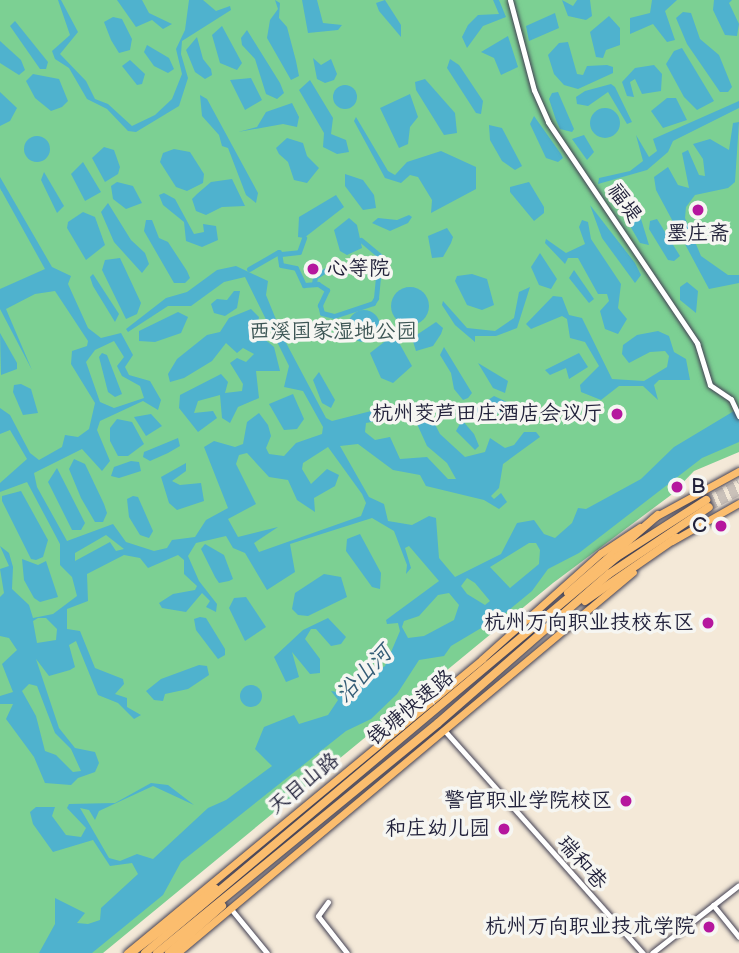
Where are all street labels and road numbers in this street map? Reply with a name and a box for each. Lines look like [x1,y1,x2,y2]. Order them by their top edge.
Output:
street label: 福堤 [602,179,646,227]
street label: 钱塘快速路 [363,665,459,751]
street label: 天目山路 [263,748,345,820]
street label: 瑞和巷 [552,831,612,895]

